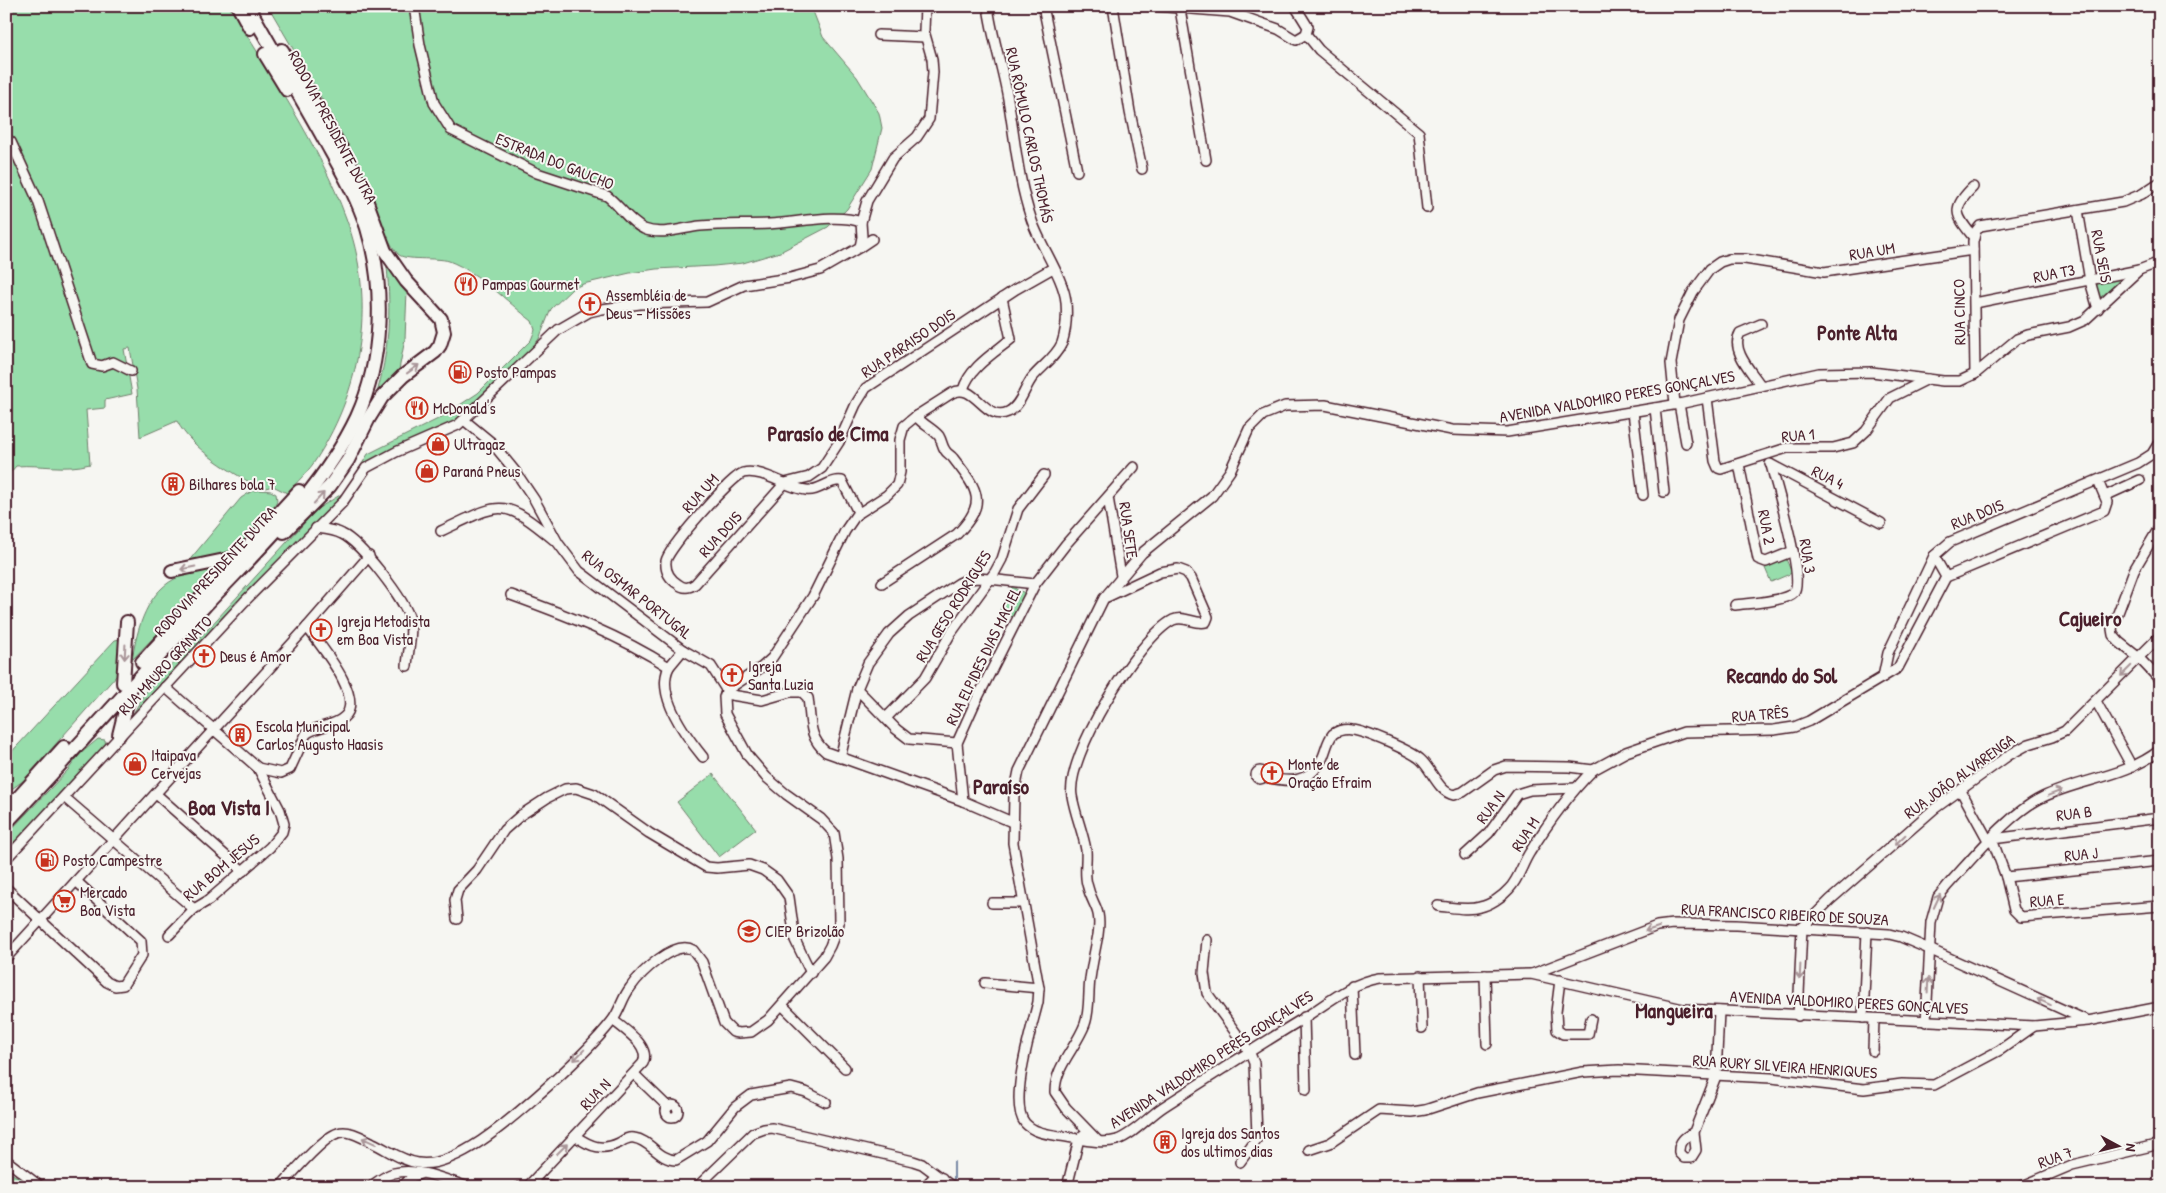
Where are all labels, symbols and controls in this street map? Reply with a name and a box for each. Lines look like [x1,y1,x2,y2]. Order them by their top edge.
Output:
street label: RUA RÔMULO CARLOS THOMÁS [1001,45,1059,225]
street label: RODOVIA PRESIDENTE DUTRA [283,47,383,208]
street label: ESTRADA DO GAUCHO [493,127,617,195]
street label: RUA SEIS [2086,228,2118,285]
street label: RUA UM [1848,237,1896,265]
street label: RUA T3 [2031,258,2077,288]
restaurant icon: Pampas Gourmet [454,272,478,296]
place label: Pampas Gourmet [482,273,580,295]
street label: RUA CINCO [1947,279,1971,345]
place label: Assembléia de Deus - Missões [606,284,691,324]
church icon: Assembléia de Deus - Missões [578,292,602,316]
street label: RUA PARAISO DOIS [856,303,960,383]
district label: Ponte Alta [1817,318,1898,347]
fuel station icon: Posto Pampas [448,360,472,384]
place label: Posto Pampas [476,361,556,383]
one-way arrow [406,364,420,374]
street label: AVENIDA VALDOMIRO PERES GONÇALVES [1498,364,1737,428]
restaurant icon: McDonald's [405,396,429,420]
place label: McDonald's [433,397,496,419]
district label: Parasío de Cima [768,419,889,448]
street label: RUA 1 [1780,423,1816,447]
shop icon: Ultragaz [426,432,450,456]
place label: Ultragaz [454,433,505,455]
shop icon: Paraná Pneus [415,459,439,483]
place label: Paraná Pneus [443,460,520,482]
street label: RUA 4 [1808,460,1848,494]
street label: RUA UM [676,469,724,517]
building icon: Bilhares bola 7 [161,472,185,496]
place label: Bilhares bola 7 [189,473,276,495]
one-way arrow [313,492,325,504]
street label: RUA DOIS [1947,493,2007,535]
street label: RUA SETE [1114,500,1144,560]
street label: RODOVIA PRESIDENTE DUTRA [149,501,281,641]
street label: RUA DOIS [693,506,747,562]
street label: RUA 2 [1753,508,1781,547]
street label: RUA 3 [1794,537,1822,575]
street label: RUA OSMAR PORTUGAL [578,544,696,644]
street label: RUA GESO RODRIGUES [910,545,997,666]
one-way arrow [181,563,197,573]
street label: RUA ELPIDES DIAS MACIEL [940,583,1026,729]
district label: Cajueiro [2059,604,2122,633]
street label: RUA MAURO GRANATO [113,610,217,720]
place label: Igreja Metodista em Boa Vista [337,610,430,650]
church icon: Igreja Metodista em Boa Vista [309,618,333,642]
one-way arrow [121,644,130,660]
church icon: Deus é Amor [192,644,216,668]
place label: Deus é Amor [220,645,292,667]
place label: Igreja Santa Luzia [748,655,813,695]
district label: Recando do Sol [1727,661,1838,690]
church icon: Igreja Santa Luzia [720,663,744,687]
one-way arrow [2119,665,2132,677]
street label: RUA TRÊS [1731,701,1790,727]
place label: Escola Municipal Carlos Augusto Haasis [256,715,383,755]
building icon: Escola Municipal Carlos Augusto Haasis [228,723,252,747]
street label: RUA JOÃO ALVARENGA [1899,728,2019,824]
place label: Itaipava Cervejas [151,744,201,784]
shop icon: Itaipava Cervejas [123,752,147,776]
place label: Monte de Oração Efraim [1288,753,1372,793]
church icon: Monte de Oração Efraim [1260,761,1284,785]
district label: Paraíso [973,772,1029,801]
street label: RUA N [1470,786,1510,828]
one-way arrow [2047,788,2062,797]
district label: Boa Vista I [188,793,270,822]
street label: RUA B [2055,800,2093,826]
street label: RUA M [1506,812,1544,856]
street label: RUA BOM JESUS [178,828,265,906]
one-way arrow [1893,834,1906,846]
street label: RUA J [2063,841,2099,867]
fuel station icon: Posto Campestre [35,848,59,872]
place label: Posto Campestre [63,849,163,871]
place label: Mercado Boa Vista [80,881,135,921]
street label: RUA E [2029,888,2065,912]
supermarket icon: Mercado Boa Vista [52,889,76,913]
one-way arrow [1933,894,1942,909]
street label: RUA FRANCISCO RIBEIRO DE SOUZA [1681,898,1889,930]
school or university icon: CIEP Brizolão [737,919,761,943]
place label: CIEP Brizolão [765,920,845,942]
one-way arrow [1644,924,1660,934]
one-way arrow [1796,964,1805,980]
one-way arrow [1923,977,1932,993]
street label: AVENIDA VALDOMIRO PERES GONÇALVES [1105,984,1318,1133]
street label: AVENIDA VALDOMIRO PERES GONÇALVES [1729,985,1969,1019]
district label: Mangueira [1635,996,1713,1026]
one-way arrow [2037,997,2052,1007]
one-way arrow [573,1049,585,1061]
street label: RUA RURY SILVEIRA HENRIQUES [1692,1049,1879,1083]
street label: RUA N [575,1073,615,1115]
north arrow [2094,1120,2144,1170]
place label: Igreja dos Santos dos ultimos dias [1181,1122,1280,1162]
building icon: Igreja dos Santos dos ultimos dias [1153,1130,1177,1154]
one-way arrow [362,1136,377,1146]
street label: RUA 7 [2035,1141,2075,1173]
one-way arrow [556,1143,568,1155]
text: N [2121,1143,2141,1153]

